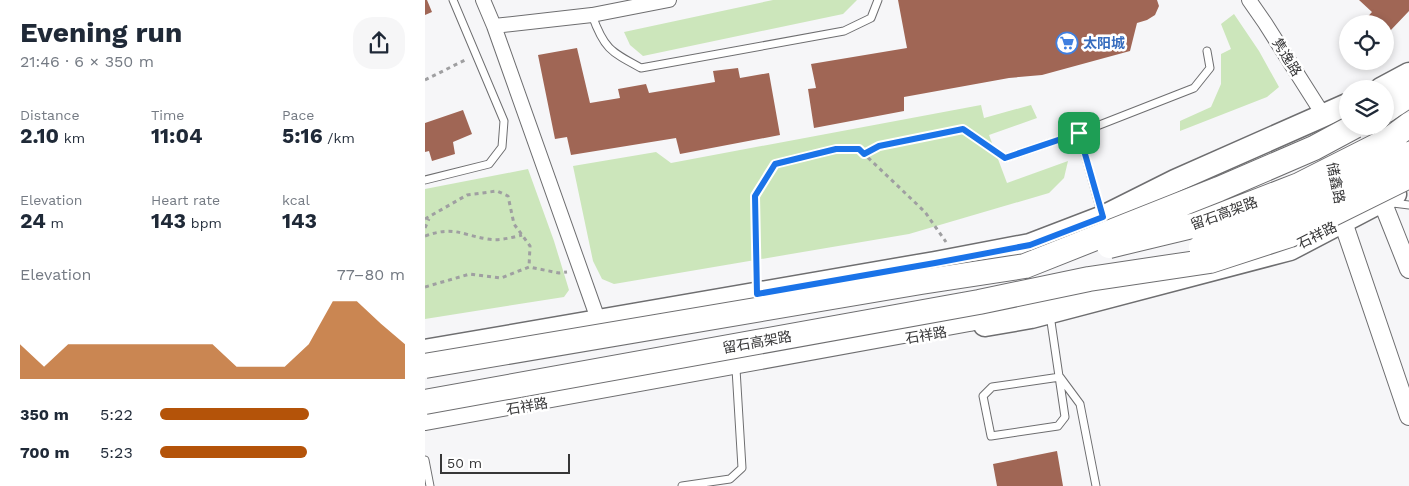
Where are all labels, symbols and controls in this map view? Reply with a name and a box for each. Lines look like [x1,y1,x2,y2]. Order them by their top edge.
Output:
map controls [1339,15,1394,135]
button: locate [1339,15,1394,70]
text: Evening run [20,16,182,49]
button: share [353,17,405,69]
supermarket icon: 太阳城 [1055,31,1079,55]
place label: 太阳城 [1083,35,1125,51]
street label: 隽逸路 [1269,35,1305,79]
text: 21:46 · 6 × 350 m [20,52,154,71]
button: layers [1339,80,1394,135]
text: Distance [20,107,80,123]
text: Time [151,107,184,123]
text: Pace [282,107,314,123]
pin [1058,112,1100,154]
icon: arrive [1065,119,1093,147]
text: 2.10 [20,123,59,148]
text: 11:04 [151,123,203,148]
text: 5:16 [282,123,323,148]
text: km [59,130,85,146]
text: /km [323,130,355,146]
street label: 储鑫路 [1324,161,1348,205]
text: Elevation [20,192,83,208]
text: Heart rate [151,192,220,208]
text: kcal [282,192,310,208]
street label: 留石高架路 [1188,194,1260,232]
text: 24 [20,208,46,233]
text: 143 [151,208,186,233]
text: 143 [282,208,317,233]
text: m [46,215,64,231]
text: bpm [186,215,222,231]
street label: 石祥路 [1295,218,1339,252]
text: Elevation [20,265,91,284]
text: 77–80 m [337,265,405,284]
street label: 石祥路 [904,323,948,347]
street label: 留石高架路 [721,328,793,356]
street label: 石祥路 [505,394,549,418]
text: 350 m [20,405,69,424]
text: 5:22 [100,405,133,424]
text: 700 m [20,443,70,462]
text: 5:23 [100,443,133,462]
scale bar [440,451,570,474]
text: 50 m [447,455,482,471]

